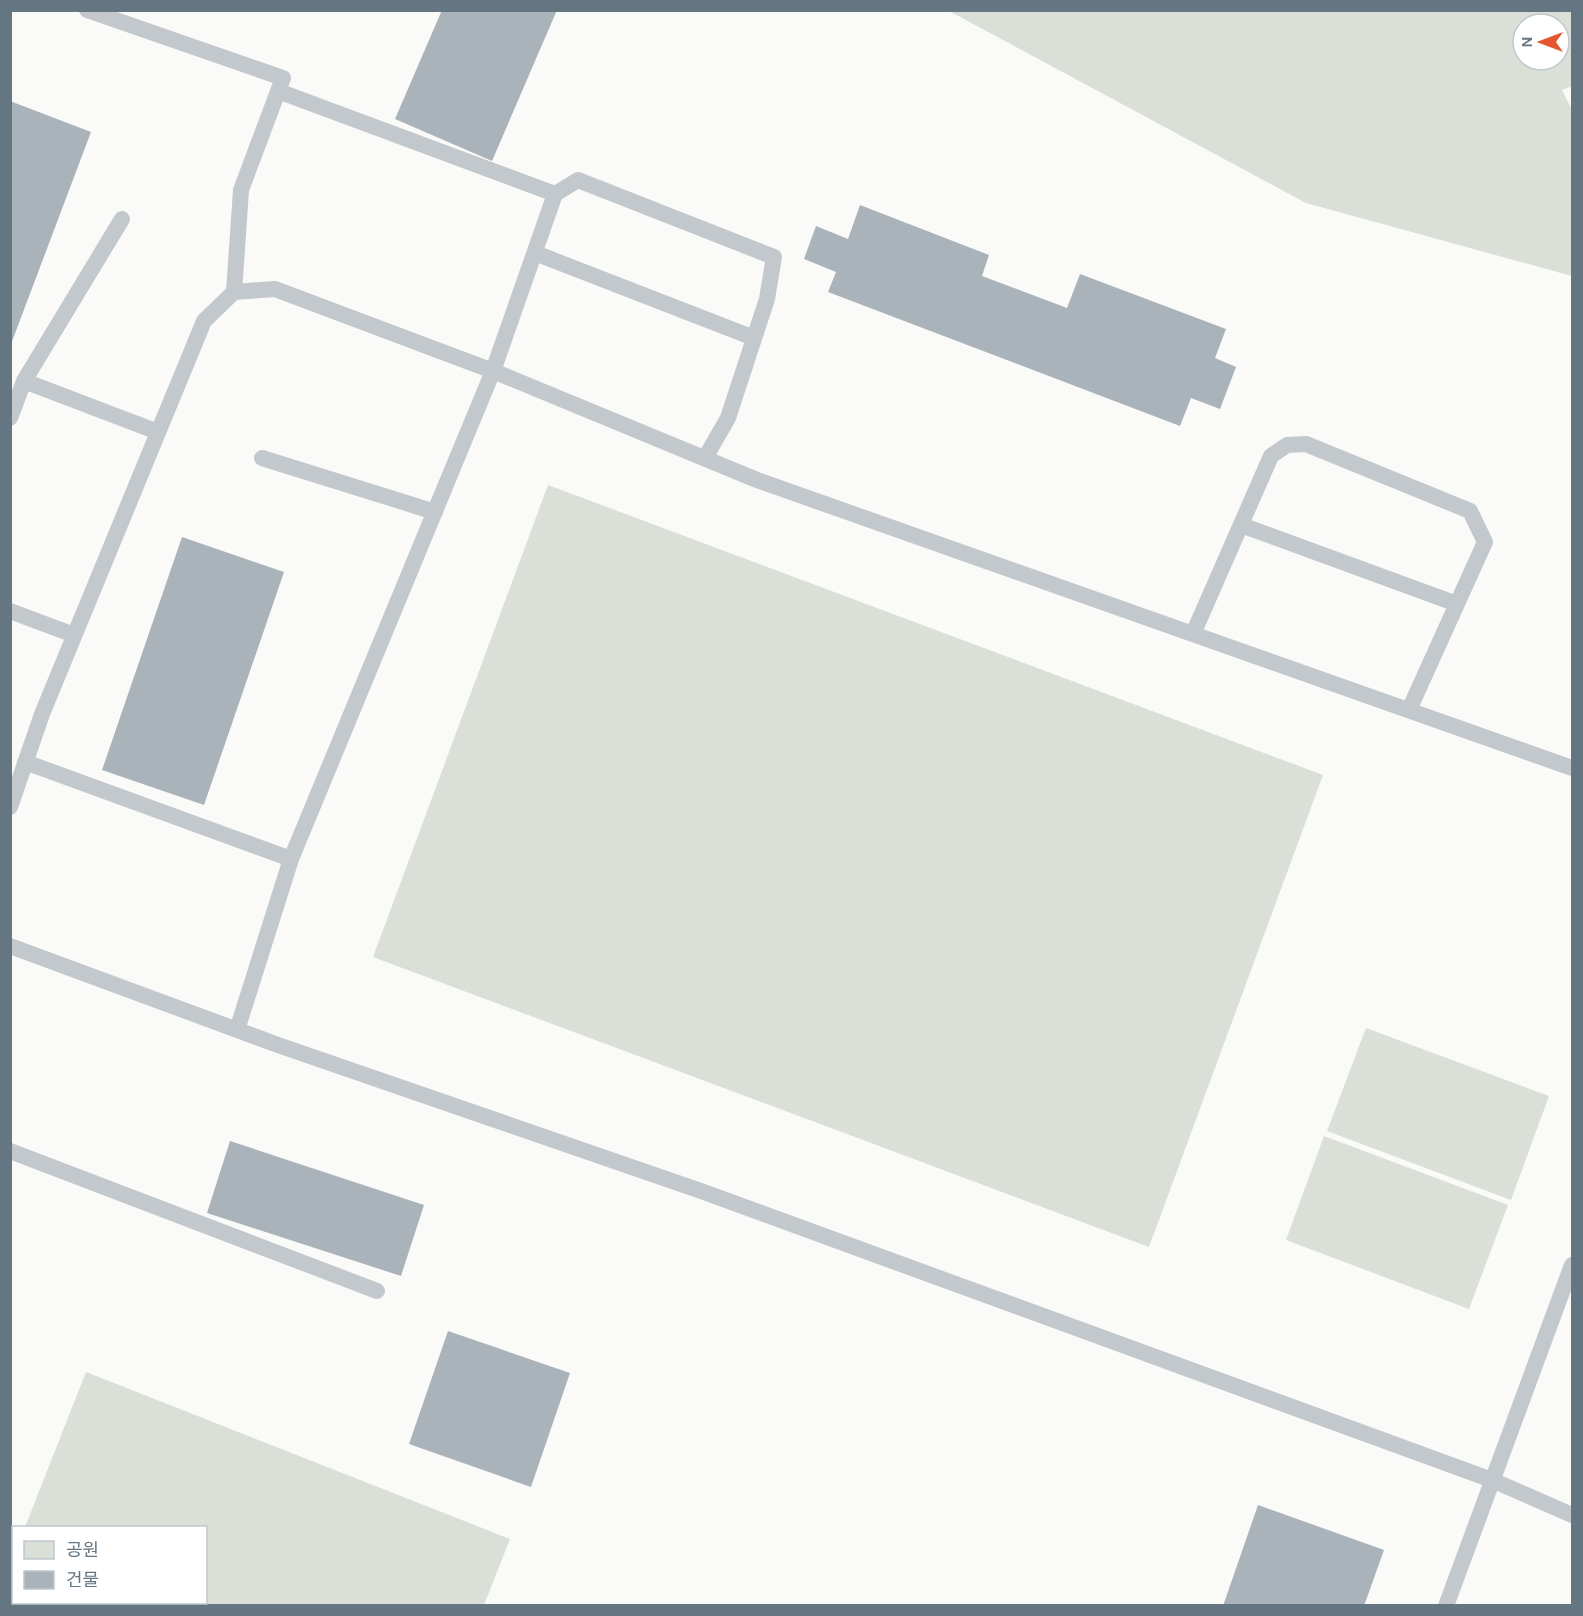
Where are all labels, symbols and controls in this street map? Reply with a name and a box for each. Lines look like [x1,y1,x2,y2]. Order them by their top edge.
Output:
north arrow [1511,12,1571,72]
text: N [1517,36,1536,48]
legend [12,1526,207,1604]
text: 공원 [66,1539,99,1561]
text: 건물 [66,1569,99,1591]

